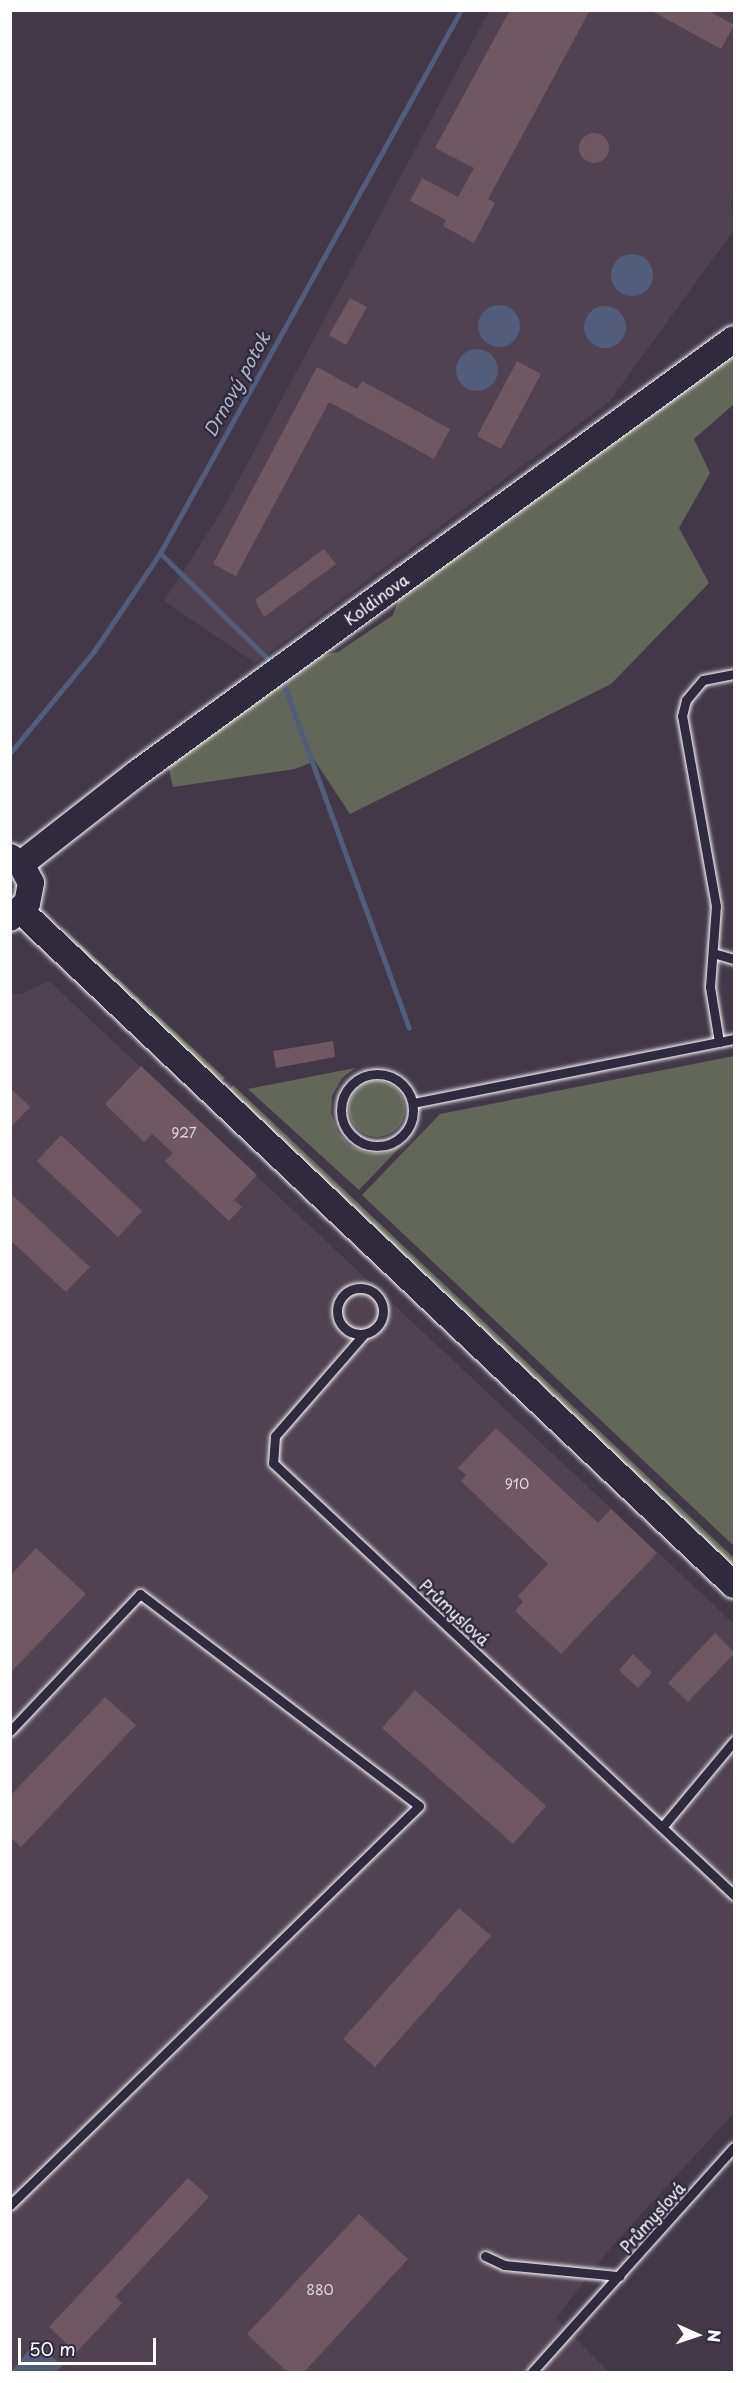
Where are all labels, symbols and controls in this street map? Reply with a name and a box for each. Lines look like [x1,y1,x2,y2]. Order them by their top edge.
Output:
water label: Drnový potok [199,328,275,440]
street label: Koldinova [340,569,412,629]
house number: 927 [171,1125,197,1141]
house number: 910 [505,1476,529,1492]
street label: Průmyslová [416,1575,494,1649]
street label: Průmyslová [615,2178,689,2256]
house number: 880 [306,2282,334,2298]
north arrow [667,2305,727,2365]
scale bar [21,2326,159,2364]
text: N [703,2329,727,2343]
text: 50 m [29,2335,76,2362]

